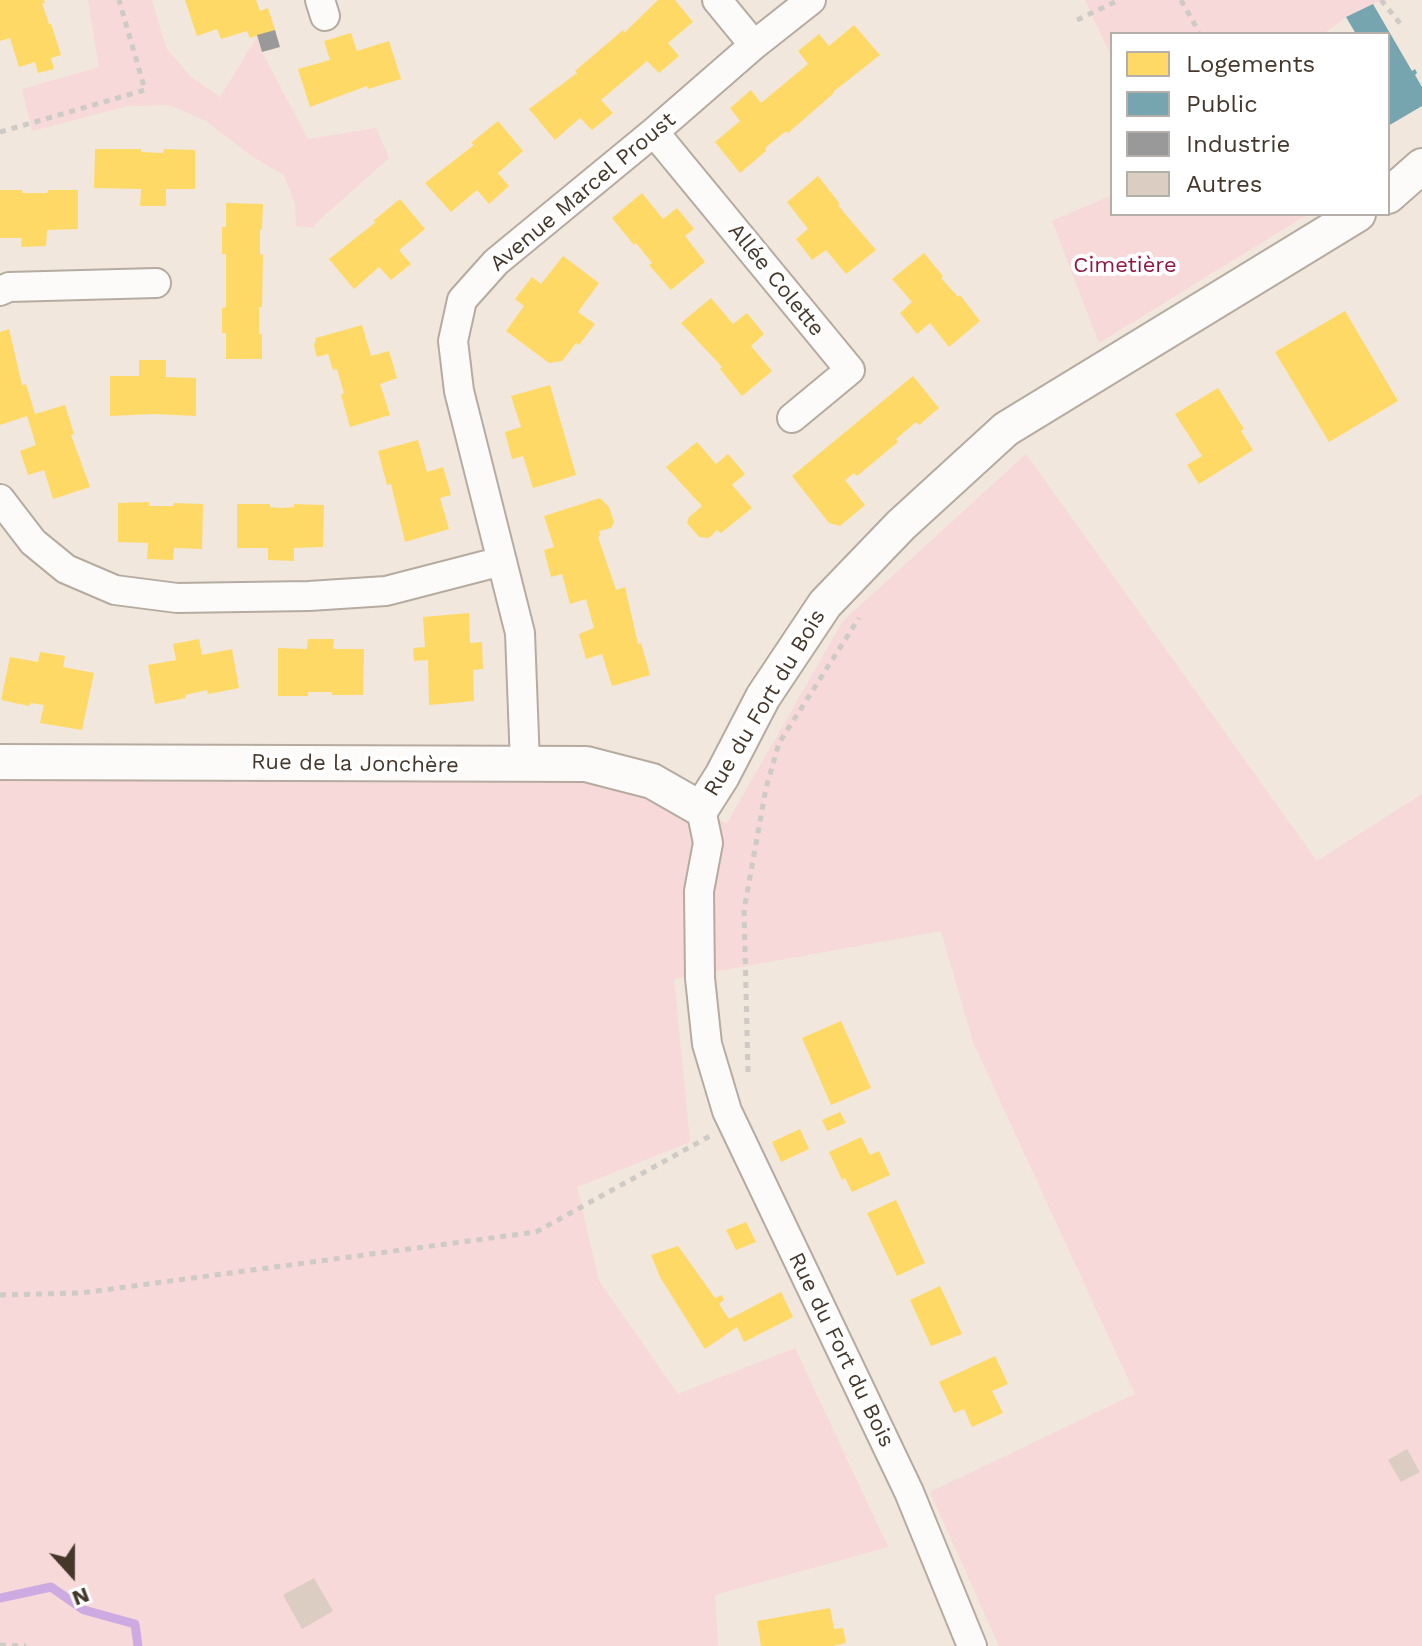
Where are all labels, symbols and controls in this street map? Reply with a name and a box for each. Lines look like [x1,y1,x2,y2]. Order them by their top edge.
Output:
legend [1110,32,1390,216]
text: Logements [1186,50,1315,78]
text: Public [1186,90,1258,118]
street label: Avenue Marcel Proust [485,107,681,277]
text: Industrie [1186,130,1290,158]
text: Autres [1186,170,1262,198]
street label: Allée Colette [722,218,830,342]
park label: Cimetière [1073,253,1177,279]
street label: Rue du Fort du Bois [699,605,831,801]
street label: Rue de la Jonchère [251,749,459,779]
street label: Rue du Fort du Bois [782,1248,900,1452]
north arrow [32,1534,112,1614]
text: N [69,1582,93,1611]

